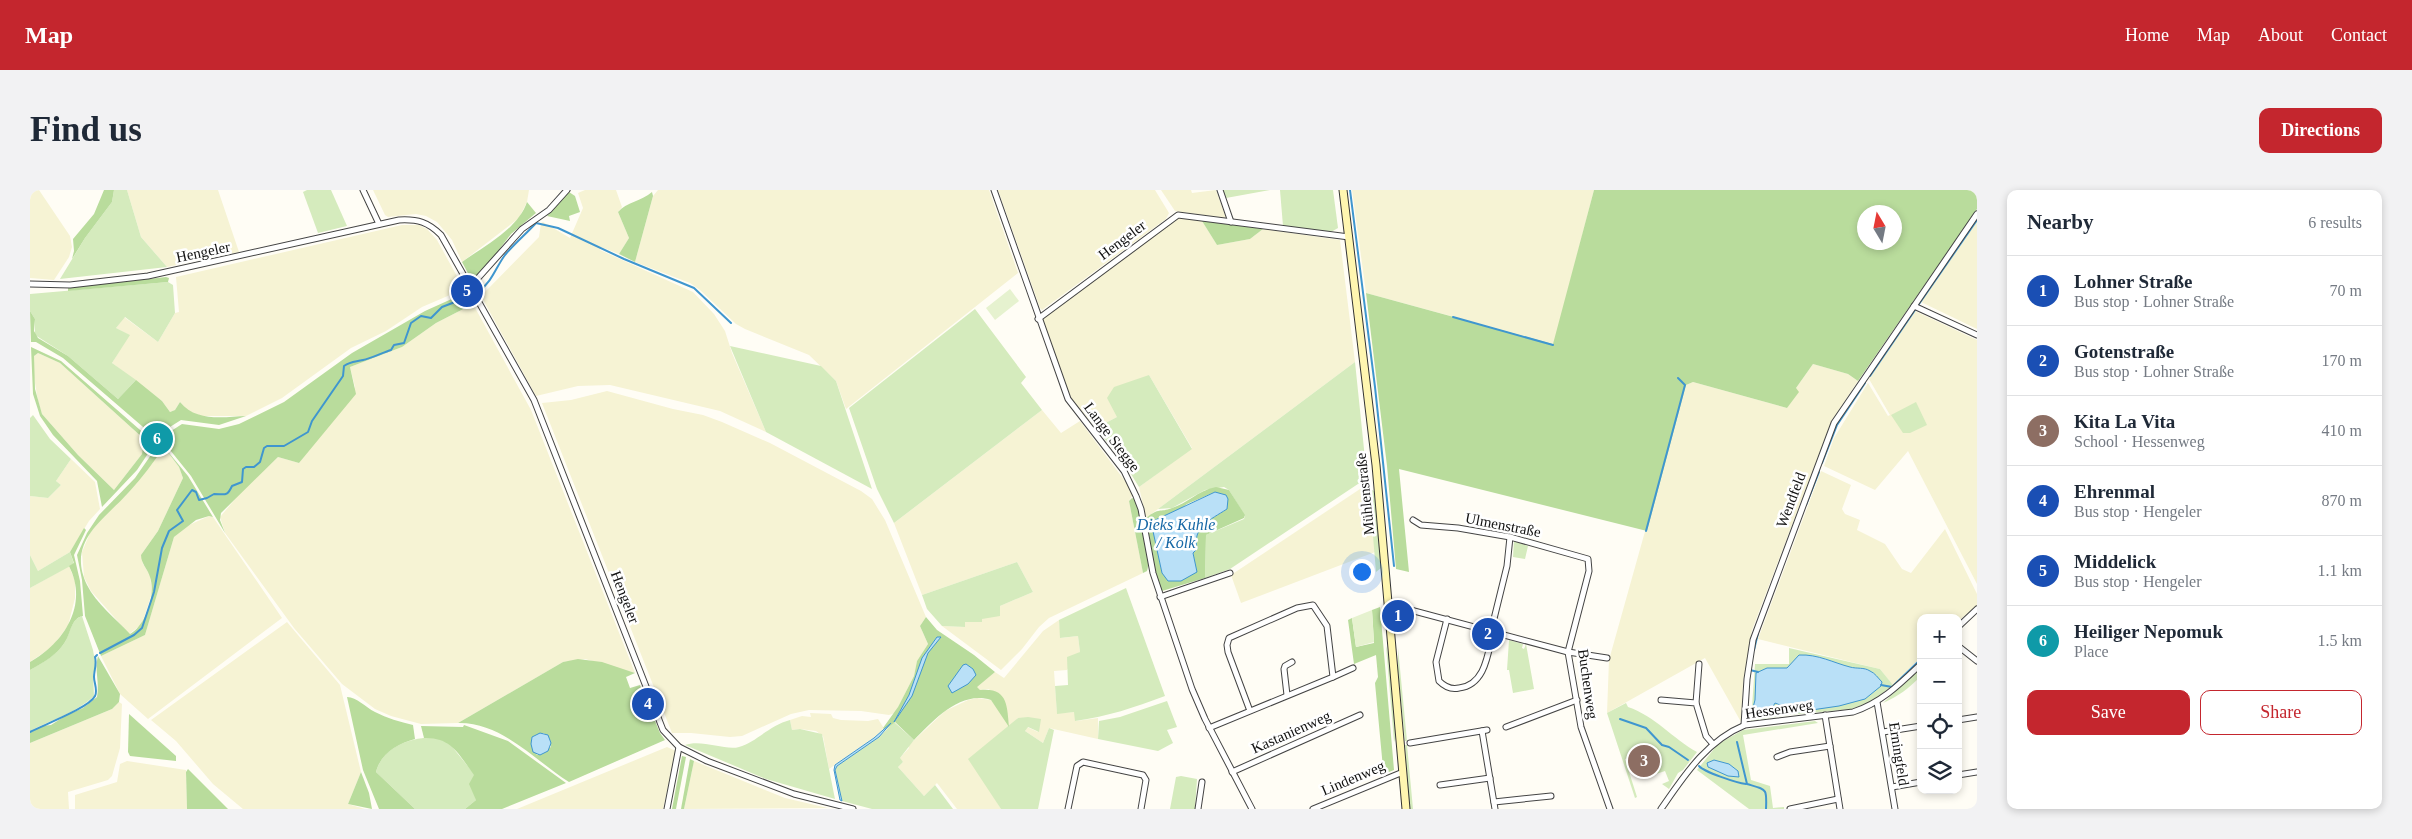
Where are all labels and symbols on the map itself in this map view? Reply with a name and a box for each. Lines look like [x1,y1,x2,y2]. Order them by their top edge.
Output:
north arrow [1857,205,1902,250]
street label: Hengeler [1095,217,1149,263]
street label: Hengeler [174,238,232,266]
pin: 5 [451,272,483,310]
street label: Lange Stegge [1081,399,1143,475]
pin: 6 [141,420,173,458]
street label: Mühlenstraße [1353,452,1377,536]
street label: Wendfeld [1773,470,1809,530]
street label: Ulmenstraße [1464,510,1542,540]
water label: Dieks Kuhle / Kolk [1136,516,1215,551]
your location [1349,559,1375,585]
street label: Hengeler [608,568,642,626]
pin: 1 [1382,597,1414,635]
pin: 2 [1472,615,1504,653]
street label: Buchenweg [1575,648,1601,721]
pin: 4 [632,685,664,723]
street label: Hessenweg [1744,696,1814,722]
street label: Kastanienweg [1249,707,1334,757]
street label: Erningfeld [1886,721,1912,787]
pin: 3 [1628,742,1660,780]
street label: Lindenweg [1319,757,1388,799]

